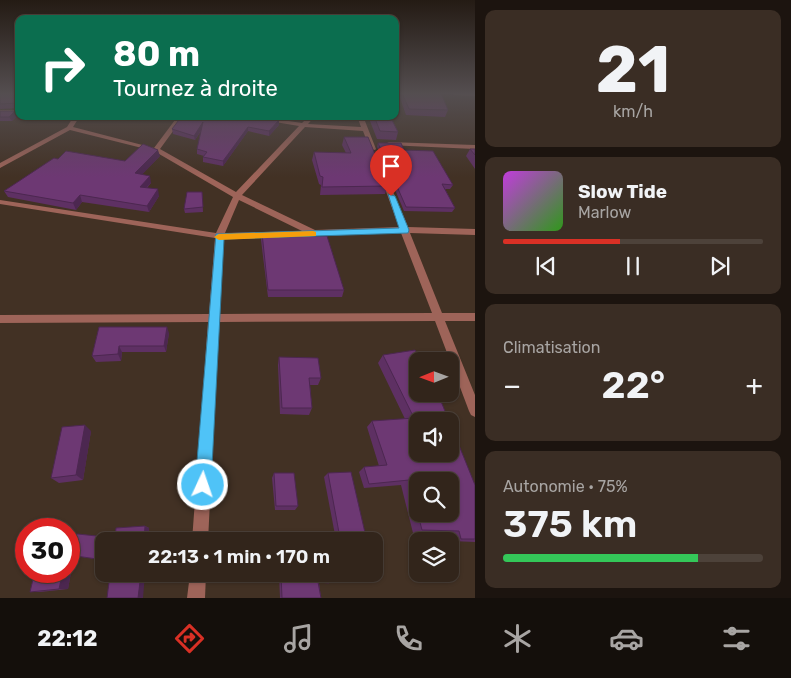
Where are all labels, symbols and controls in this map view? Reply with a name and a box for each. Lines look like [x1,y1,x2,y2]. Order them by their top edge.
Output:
text: 21 [596,31,670,108]
text: 80 m [113,33,200,75]
icon: right [30,35,95,100]
text: Tournez à droite [113,75,278,102]
text: km/h [613,102,653,121]
pin [370,145,412,196]
icon: arrive [377,152,405,180]
text: Slow Tide [578,180,667,203]
text: Marlow [578,203,631,222]
icon: previous [532,252,560,280]
icon: pause [619,252,647,280]
icon: next [706,252,734,280]
text: Climatisation [503,338,600,357]
north arrow [409,352,459,402]
map controls [409,352,459,582]
text: 22° [602,362,665,408]
text: − [503,369,521,402]
text: + [746,369,763,402]
button: sound [409,412,459,462]
position arrow [176,458,228,510]
button: search [409,472,459,522]
text: Autonomie · 75% [503,477,628,496]
text: 375 km [503,501,637,547]
speed limit sign: 30 [15,518,80,583]
button: layers [409,532,459,582]
text: 22:13 · 1 min · 170 m [148,545,330,568]
icon: directions [172,621,207,656]
icon: music [281,621,316,656]
icon: phone [391,621,426,656]
icon: climate [500,621,535,656]
icon: car [609,621,644,656]
icon: filters [719,621,754,656]
text: 22:12 [37,625,97,652]

